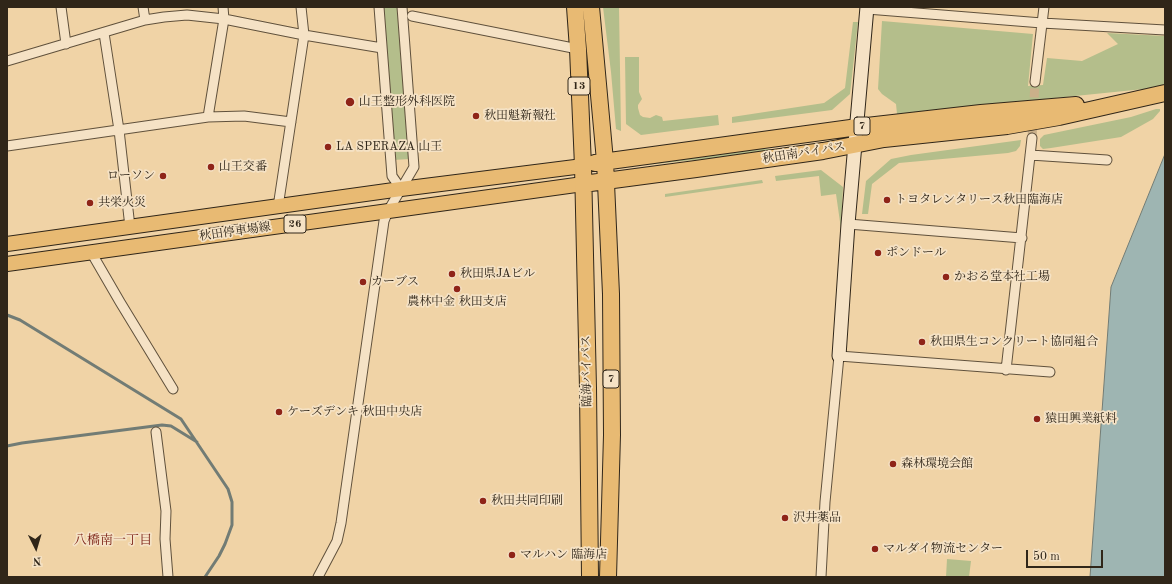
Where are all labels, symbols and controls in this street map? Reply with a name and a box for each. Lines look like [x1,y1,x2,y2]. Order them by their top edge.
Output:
road number: 13 [568,77,590,95]
place label: 山王整形外科医院 [359,95,455,109]
marker: 山王整形外科医院 [344,96,356,108]
place label: 秋田魁新報社 [484,109,556,123]
marker: 秋田魁新報社 [471,111,481,121]
road number: 7 [854,117,870,135]
street label: 秋田南バイパス [761,139,847,167]
place label: LA SPERAZA 山王 [336,140,443,154]
marker: LA SPERAZA 山王 [323,142,333,152]
place label: 山王交番 [219,160,267,174]
marker: 山王交番 [206,162,216,172]
place label: ローソン [107,169,155,183]
marker: ローソン [158,171,168,181]
place label: トヨタレンタリース秋田臨海店 [895,193,1063,207]
marker: トヨタレンタリース秋田臨海店 [882,195,892,205]
place label: 共栄火災 [98,196,146,210]
marker: 共栄火災 [85,198,95,208]
road number: 26 [284,215,306,233]
street label: 秋田停車場線 [198,220,272,244]
place label: ポンドール [886,246,946,260]
marker: ポンドール [873,248,883,258]
place label: 秋田県JAビル [460,267,535,281]
marker: 秋田県JAビル [447,269,457,279]
place label: かおる堂本社工場 [954,270,1050,284]
marker: かおる堂本社工場 [941,272,951,282]
place label: カーブス [371,275,419,289]
marker: カーブス [358,277,368,287]
marker: 農林中金 秋田支店 [452,284,462,294]
place label: 農林中金 秋田支店 [407,295,507,309]
street label: 臨海バイパス [579,335,595,407]
place label: 秋田県生コンクリート協同組合 [930,335,1098,349]
marker: 秋田県生コンクリート協同組合 [917,337,927,347]
road number: 7 [603,370,619,388]
place label: ケーズデンキ 秋田中央店 [287,405,422,419]
marker: ケーズデンキ 秋田中央店 [274,407,284,417]
place label: 猿田興業紙料 [1045,412,1117,426]
marker: 猿田興業紙料 [1032,414,1042,424]
place label: 森林環境会館 [901,457,973,471]
marker: 森林環境会館 [888,459,898,469]
place label: 秋田共同印刷 [491,494,563,508]
marker: 秋田共同印刷 [478,496,488,506]
place label: 沢井薬品 [793,511,841,525]
marker: 沢井薬品 [780,513,790,523]
north arrow [16,528,56,568]
district label: 八橋南一丁目 [74,533,152,549]
place label: マルダイ物流センター [883,542,1003,556]
scale bar [1028,542,1105,568]
marker: マルダイ物流センター [870,544,880,554]
place label: マルハン 臨海店 [520,548,607,562]
marker: マルハン 臨海店 [507,550,517,560]
text: 50 m [1033,551,1060,563]
text: N [32,555,42,566]

